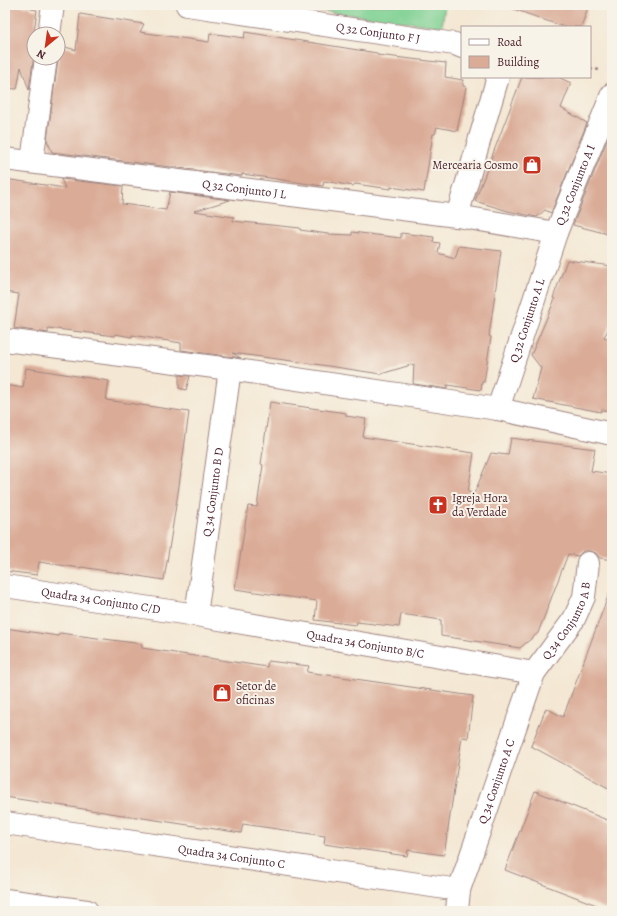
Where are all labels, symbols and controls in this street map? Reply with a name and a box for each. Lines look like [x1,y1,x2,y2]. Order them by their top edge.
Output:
street label: Q 32 Conjunto F J [335,19,421,47]
north arrow [26,26,66,66]
legend [461,26,591,78]
text: Road [497,34,523,50]
text: N [34,46,49,63]
text: Building [497,54,539,70]
street label: Q 32 Conjunto A I [552,142,599,228]
shop icon: Mercearia Cosmo [521,154,543,176]
place label: Mercearia Cosmo [432,157,518,173]
street label: Q 32 Conjunto J L [201,176,288,202]
street label: Q 32 Conjunto A L [506,276,549,365]
street label: Q 34 Conjunto B D [199,447,227,538]
place label: Igreja Hora da Verdade [452,490,508,520]
church icon: Igreja Hora da Verdade [427,494,449,516]
street label: Q 34 Conjunto A B [538,581,594,663]
street label: Quadra 34 Conjunto C/D [40,584,162,618]
street label: Quadra 34 Conjunto B/C [305,626,425,662]
place label: Setor de oficinas [236,678,276,708]
shop icon: Setor de oficinas [211,682,233,704]
street label: Q 34 Conjunto A C [474,737,519,826]
street label: Quadra 34 Conjunto C [177,841,286,872]

